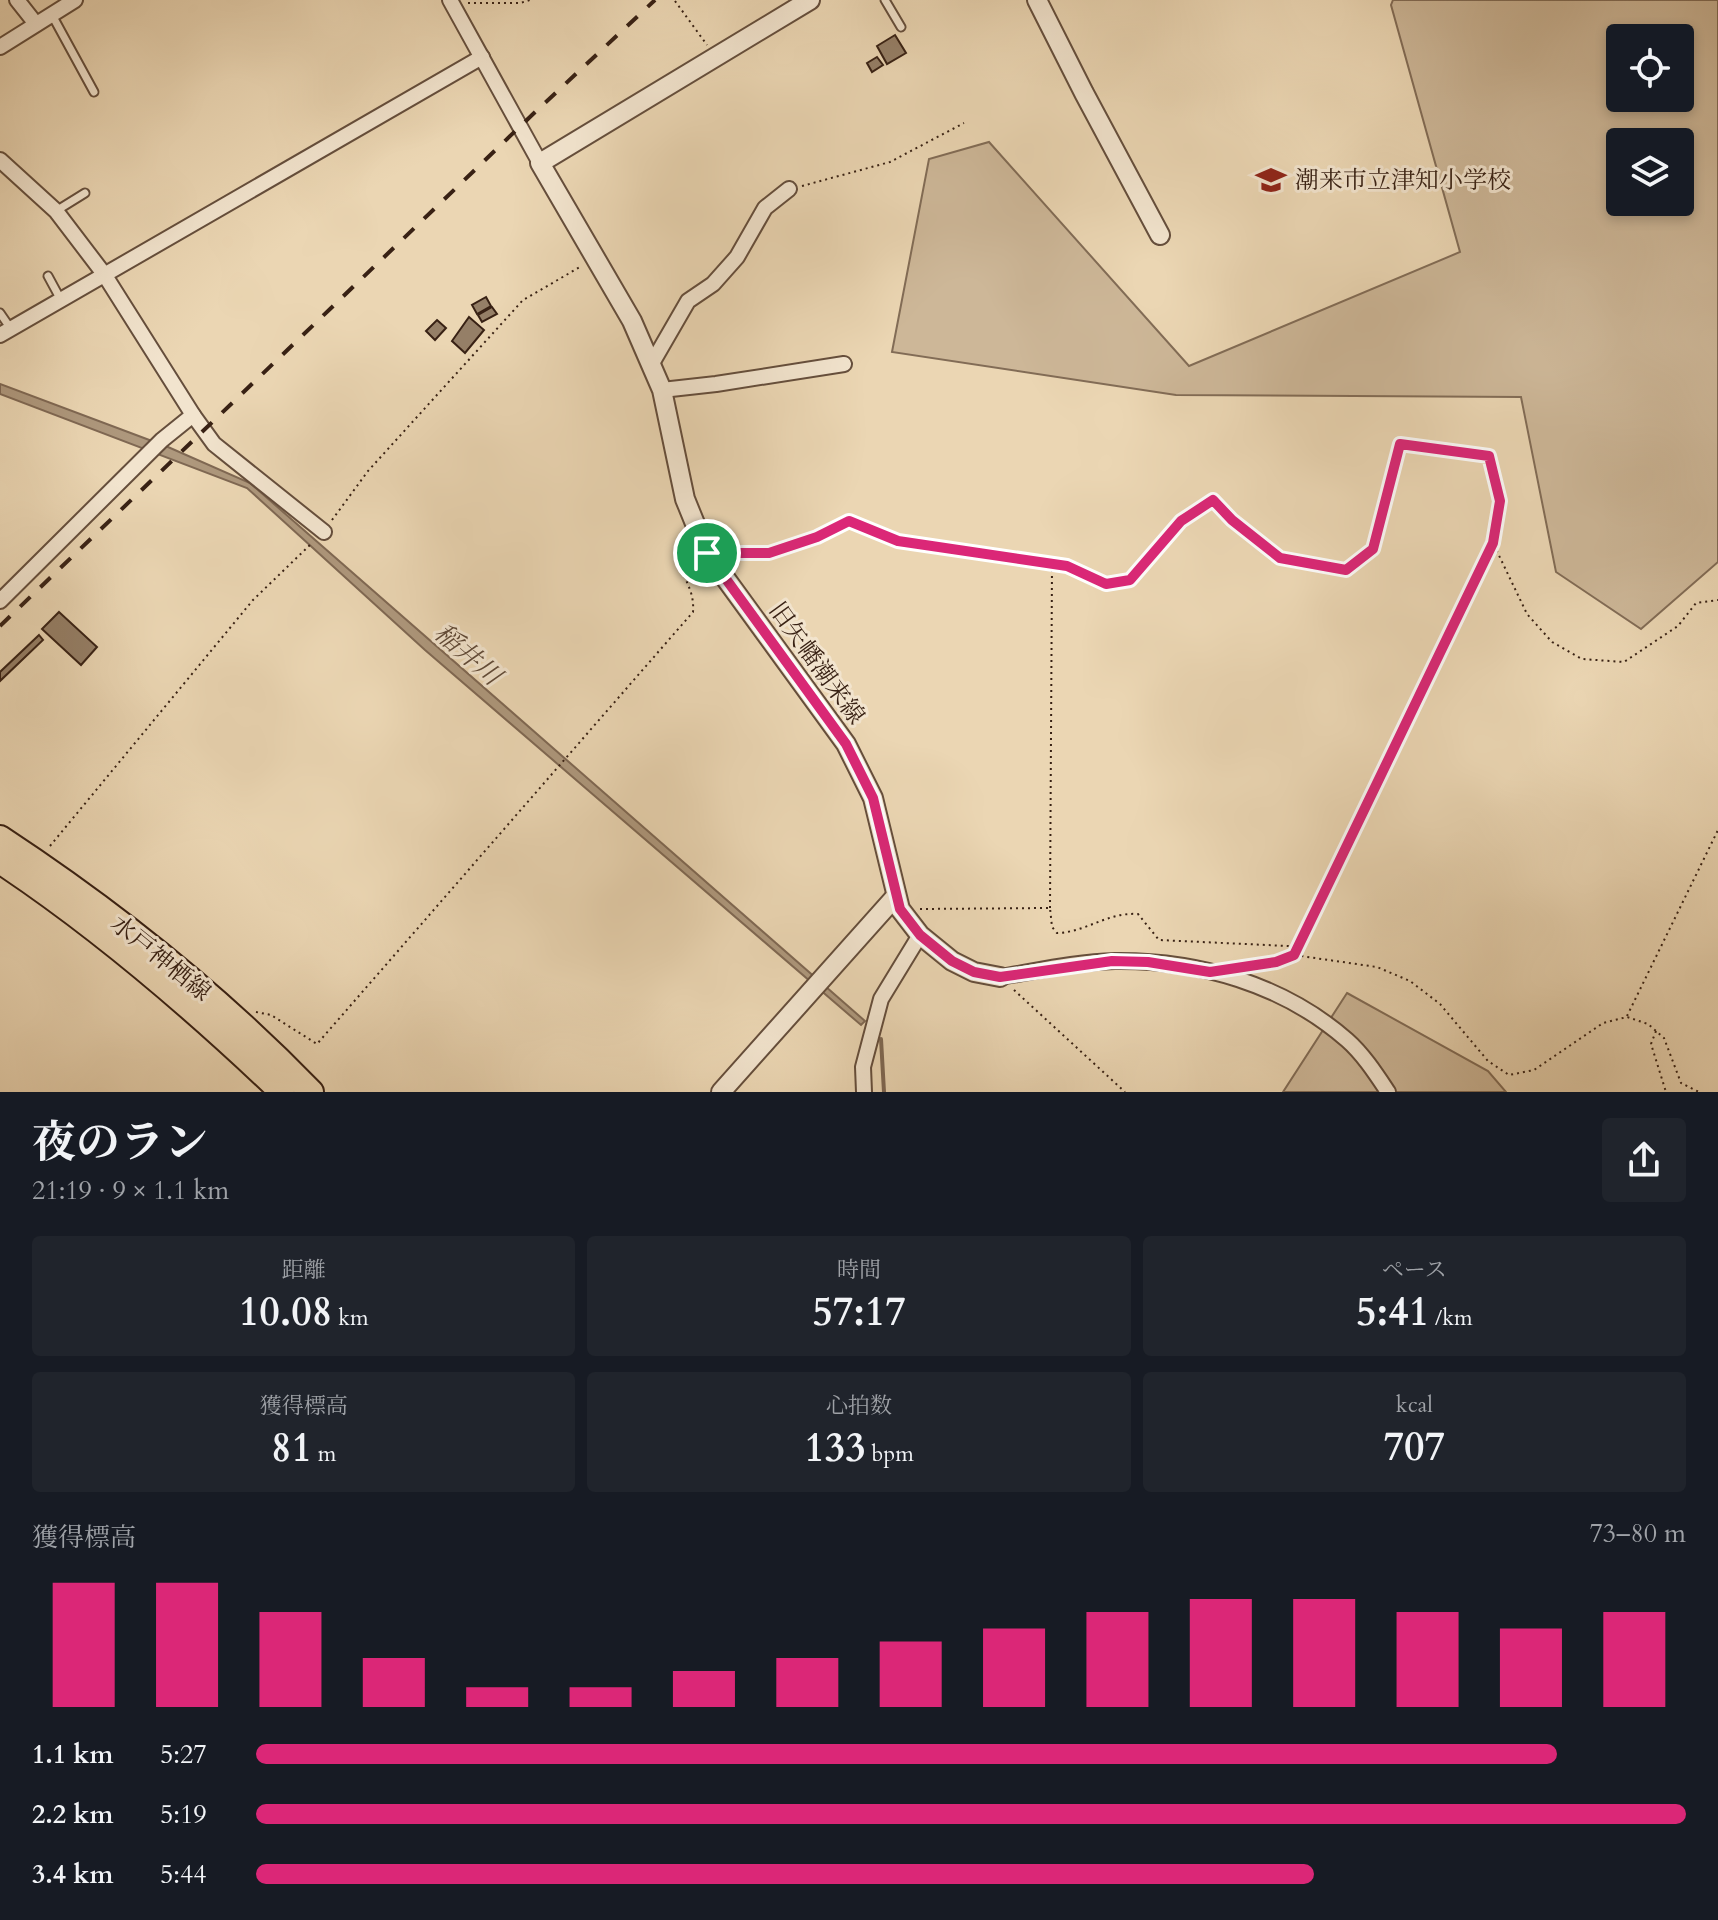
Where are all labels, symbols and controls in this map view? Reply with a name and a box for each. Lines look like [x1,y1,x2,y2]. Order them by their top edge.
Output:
map controls [1606,24,1694,216]
button: locate [1606,24,1694,112]
button: layers [1606,128,1694,216]
school or university icon: 潮来市立津知小学校 [1254,163,1288,197]
place label: 潮来市立津知小学校 [1295,164,1511,197]
pin [673,519,741,587]
icon: arrive [685,531,729,575]
street label: 旧矢幡潮来線 [761,595,872,731]
water label: 稲井川 [427,616,511,695]
street label: 水戸神栖線 [104,908,218,1009]
text: 夜のラン [32,1113,208,1173]
button: share [1602,1118,1686,1202]
text: 21:19 · 9 × 1.1 km [32,1173,229,1208]
text: 距離 [282,1255,326,1285]
text: 時間 [837,1255,881,1285]
text: ペース [1382,1255,1447,1285]
text: 10.08 [239,1285,332,1340]
text: 57:17 [812,1285,906,1340]
text: 5:41 [1356,1285,1429,1340]
text: km [332,1303,369,1333]
text: /km [1429,1303,1473,1333]
text: kcal [1396,1390,1433,1420]
text: 獲得標高 [260,1391,348,1421]
text: 心拍数 [826,1391,892,1421]
text: 707 [1384,1420,1445,1475]
text: 81 [271,1421,312,1476]
text: 133 [804,1421,866,1476]
text: m [312,1439,336,1469]
text: bpm [866,1439,914,1469]
text: 73–80 m [1589,1516,1686,1551]
text: 獲得標高 [32,1520,136,1555]
text: 1.1 km [32,1737,113,1772]
text: 5:27 [160,1737,207,1772]
text: 2.2 km [32,1797,113,1832]
text: 5:19 [160,1797,207,1832]
text: 3.4 km [32,1857,113,1892]
text: 5:44 [160,1857,207,1892]

